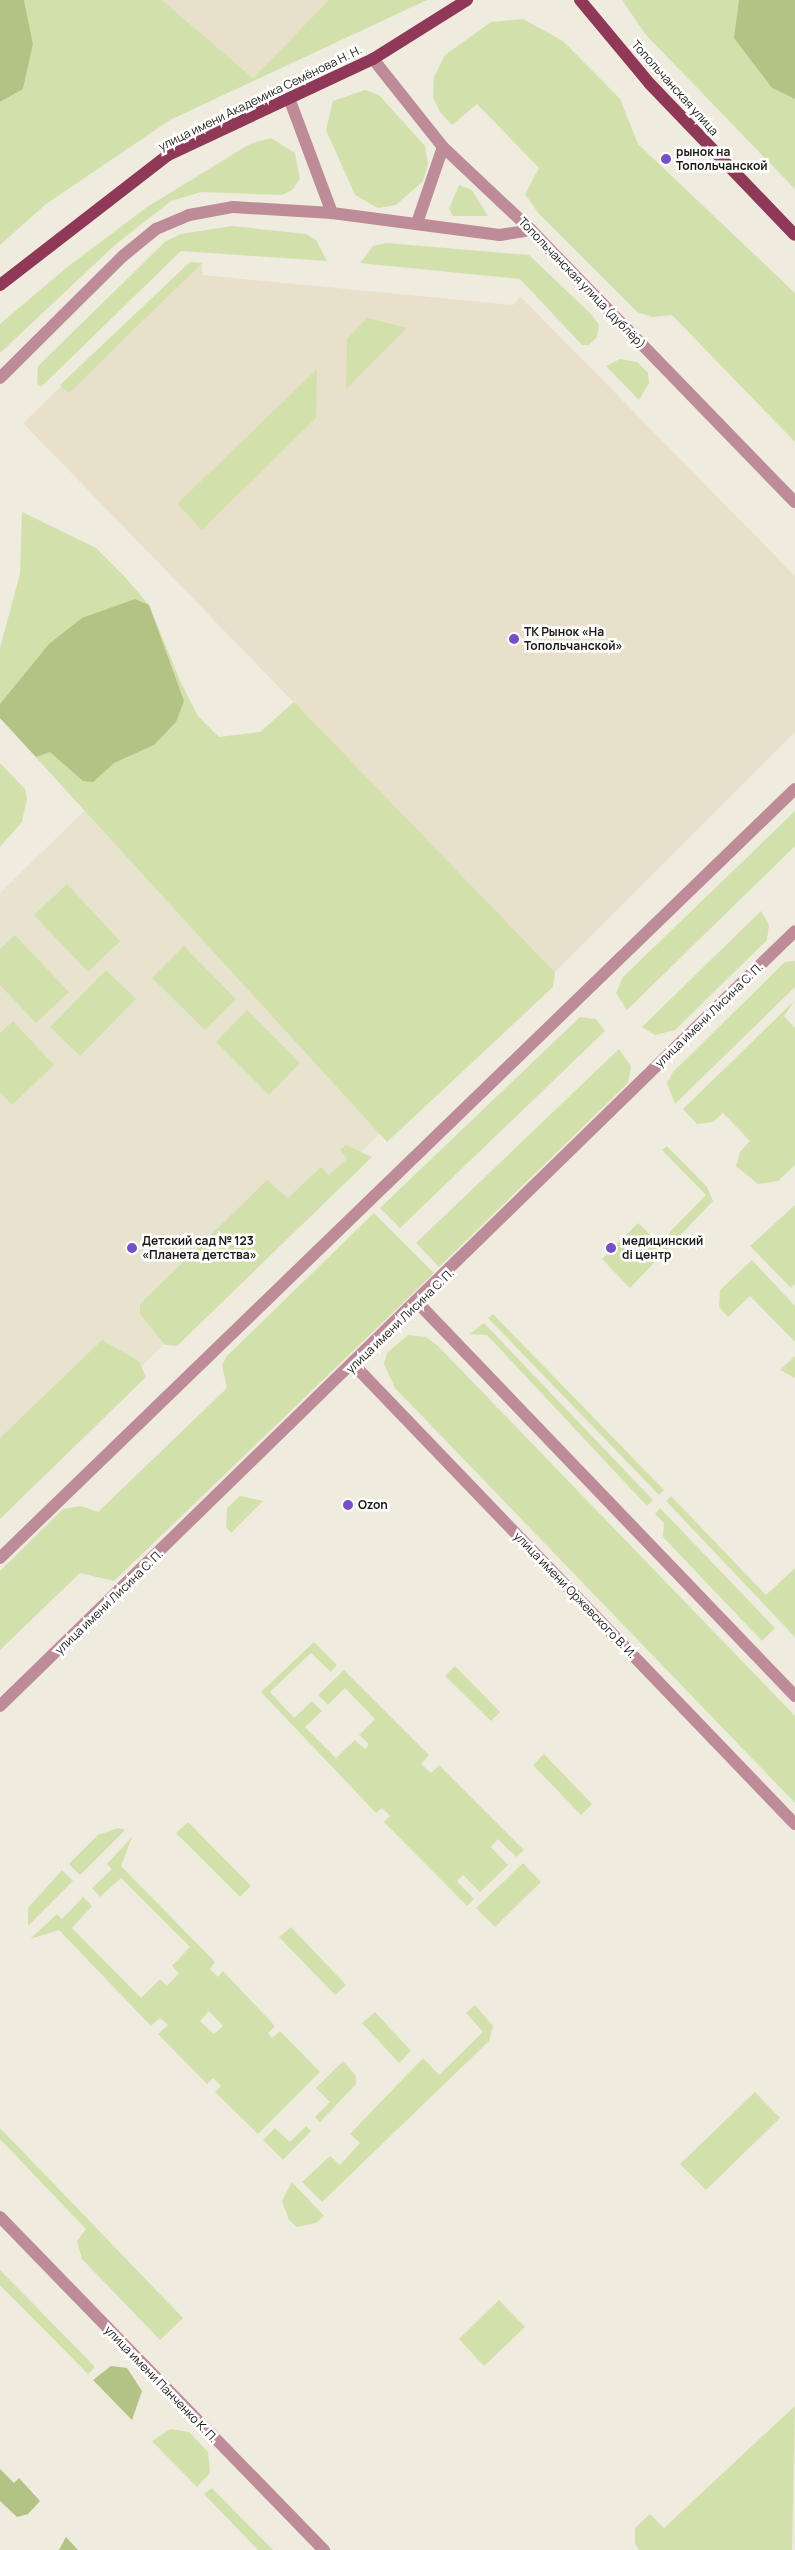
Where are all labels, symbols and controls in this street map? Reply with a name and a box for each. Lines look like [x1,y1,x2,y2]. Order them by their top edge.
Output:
street label: Топольчанская улица [629,38,721,138]
street label: улица имени Академика Семёнова Н. Н. [156,42,364,154]
place label: рынок на Топольчанской [676,145,768,173]
marker: рынок на Топольчанской [660,153,672,165]
street label: Топольчанская улица (дублёр) [516,215,648,351]
place label: ТК Рынок «На Топольчанской» [524,625,623,653]
marker: ТК Рынок «На Топольчанской» [508,633,520,645]
street label: улица имени Лисина С. П. [652,960,766,1070]
place label: Детский сад № 123 «Планета детства» [142,1234,257,1262]
place label: медицинский di центр [622,1234,703,1262]
marker: медицинский di центр [604,1241,618,1255]
marker: Детский сад № 123 «Планета детства» [126,1242,138,1254]
street label: улица имени Лисина С. П. [343,1266,457,1376]
place label: Ozon [358,1498,388,1512]
marker: Ozon [342,1499,354,1511]
street label: улица имени Оржевского В. И. [511,1529,639,1661]
street label: улица имени Лисина С. П. [52,1547,166,1657]
street label: улица имени Панченко К. П. [101,2323,221,2445]

